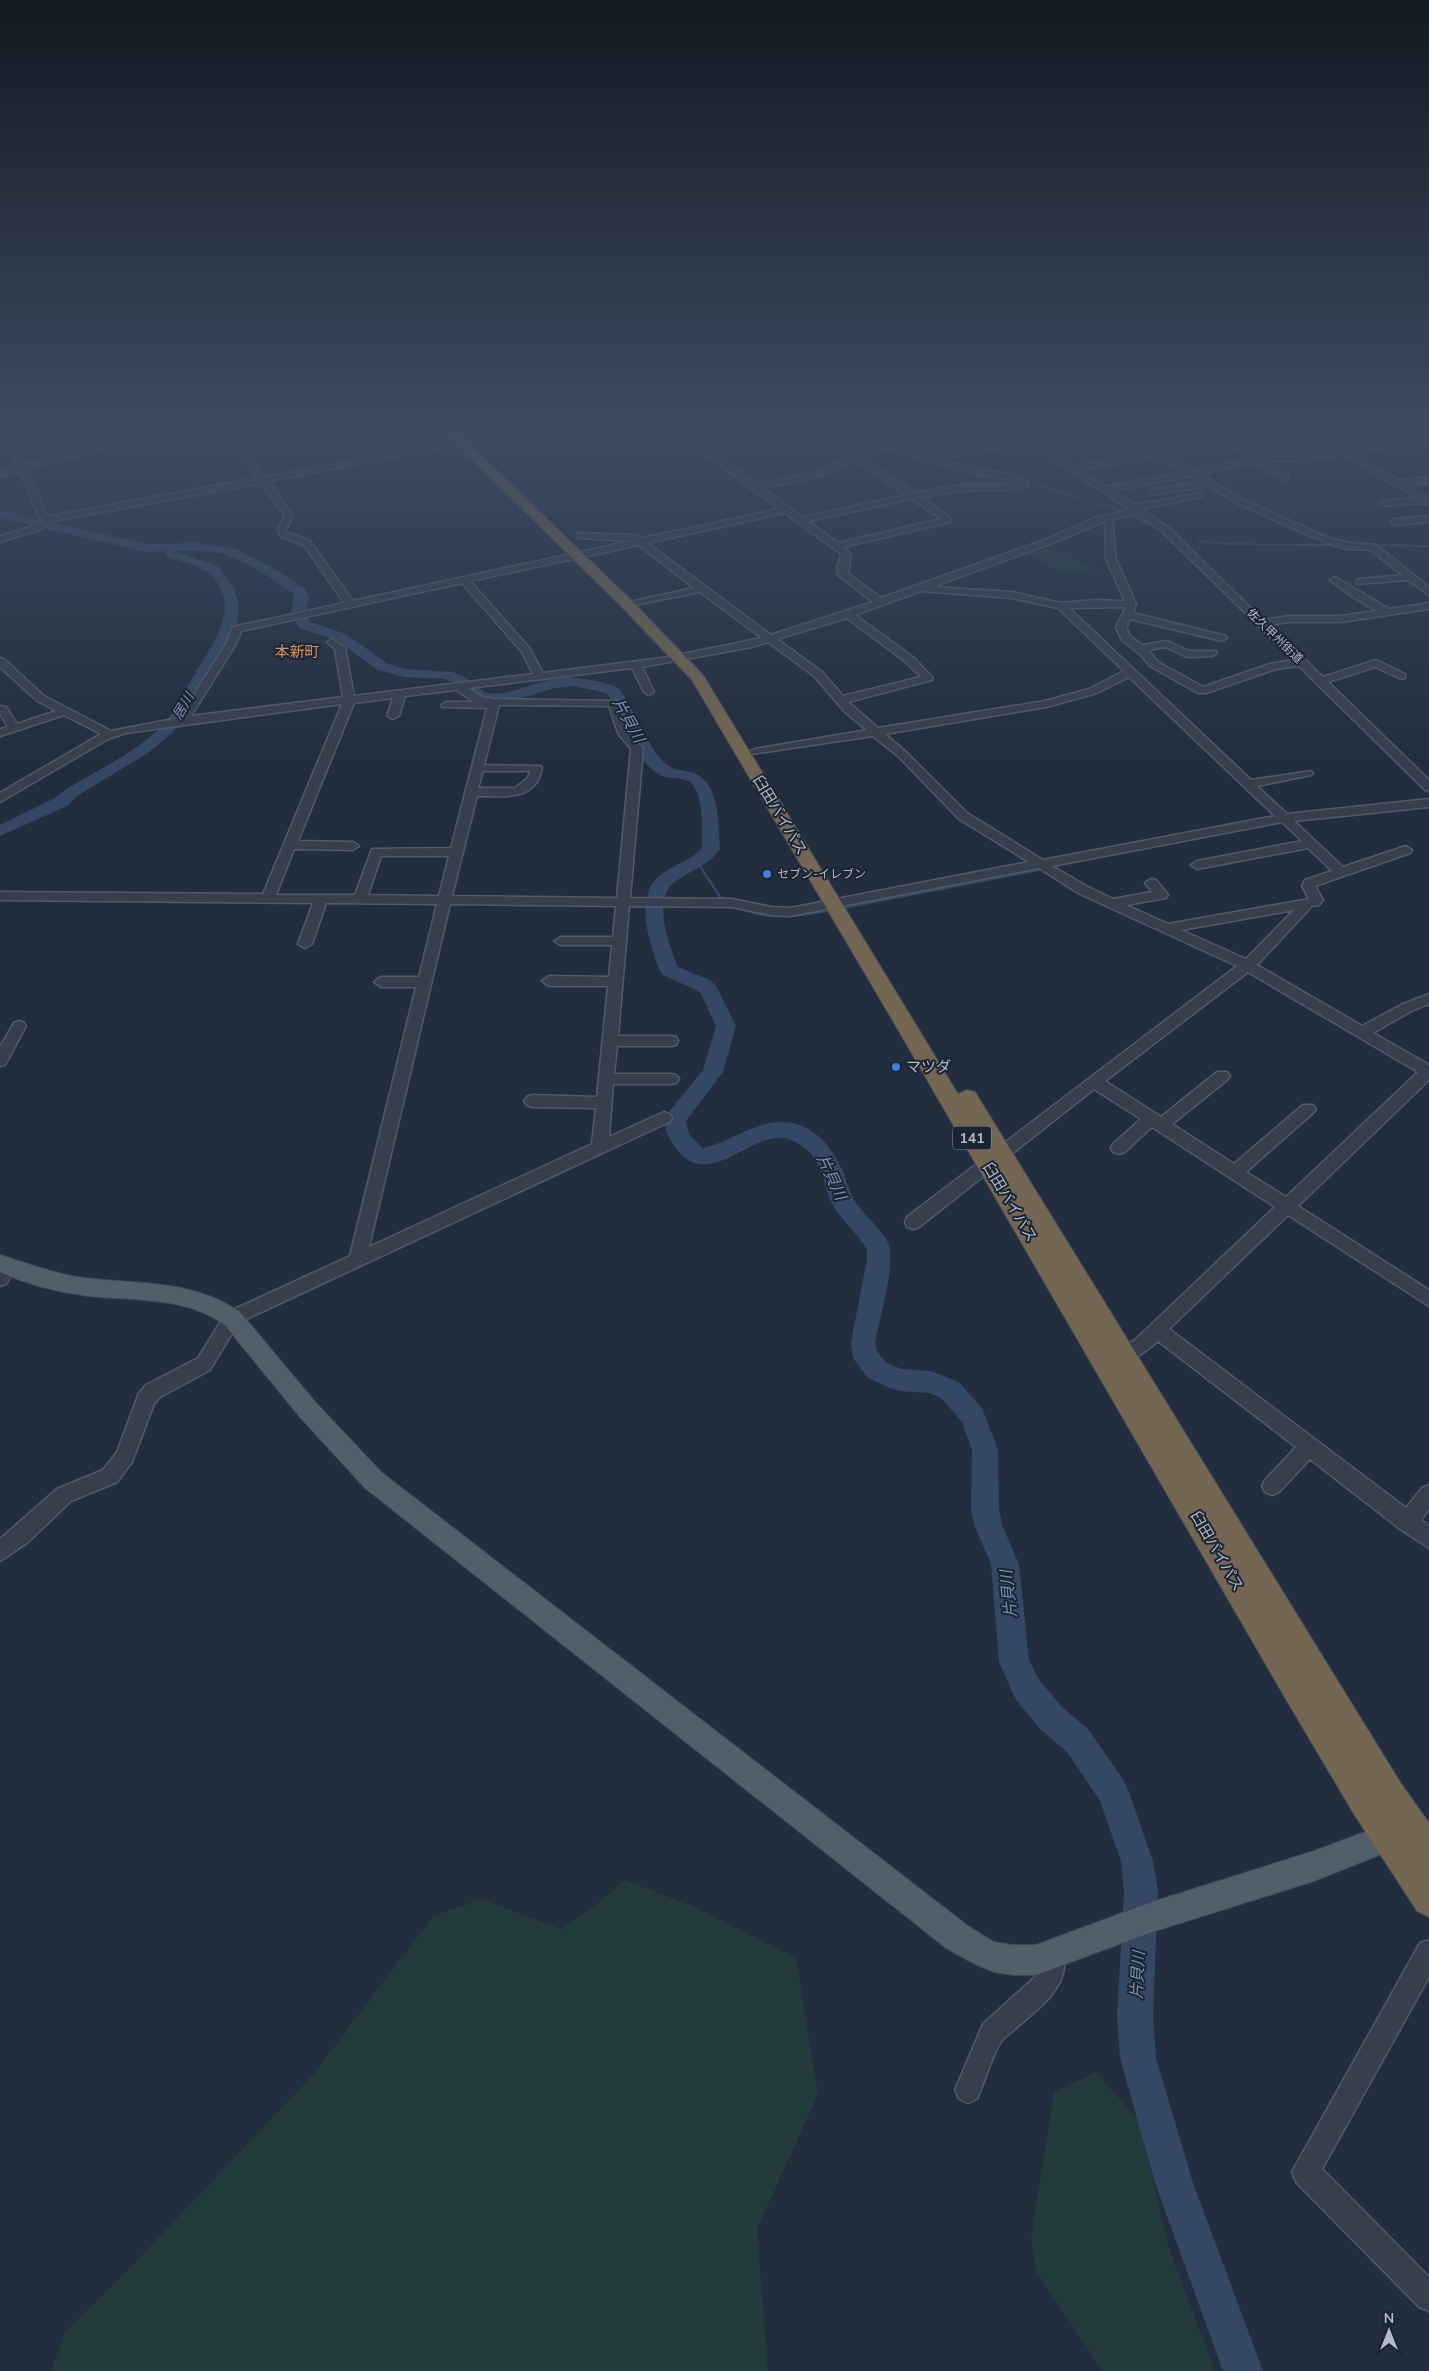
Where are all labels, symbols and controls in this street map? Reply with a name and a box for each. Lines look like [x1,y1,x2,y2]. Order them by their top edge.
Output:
street label: 佐久甲州街道 [1244,605,1306,667]
district label: 本新町 [274,642,320,662]
water label: 居川 [168,688,200,723]
water label: 片貝川 [607,694,650,749]
street label: 臼田バイパス [748,771,812,859]
place label: セブン-イレブン [777,866,866,882]
marker: セブン-イレブン [761,868,773,880]
place label: マツダ [906,1057,951,1077]
marker: マツダ [890,1061,902,1073]
road number: 141 [953,1126,991,1150]
water label: 片貝川 [811,1151,852,1206]
street label: 臼田バイパス [978,1158,1042,1246]
street label: 臼田バイパス [1186,1507,1248,1595]
water label: 片貝川 [995,1567,1022,1619]
water label: 片貝川 [1126,1949,1150,2000]
north arrow [1364,2306,1414,2356]
text: N [1384,2309,1394,2328]

